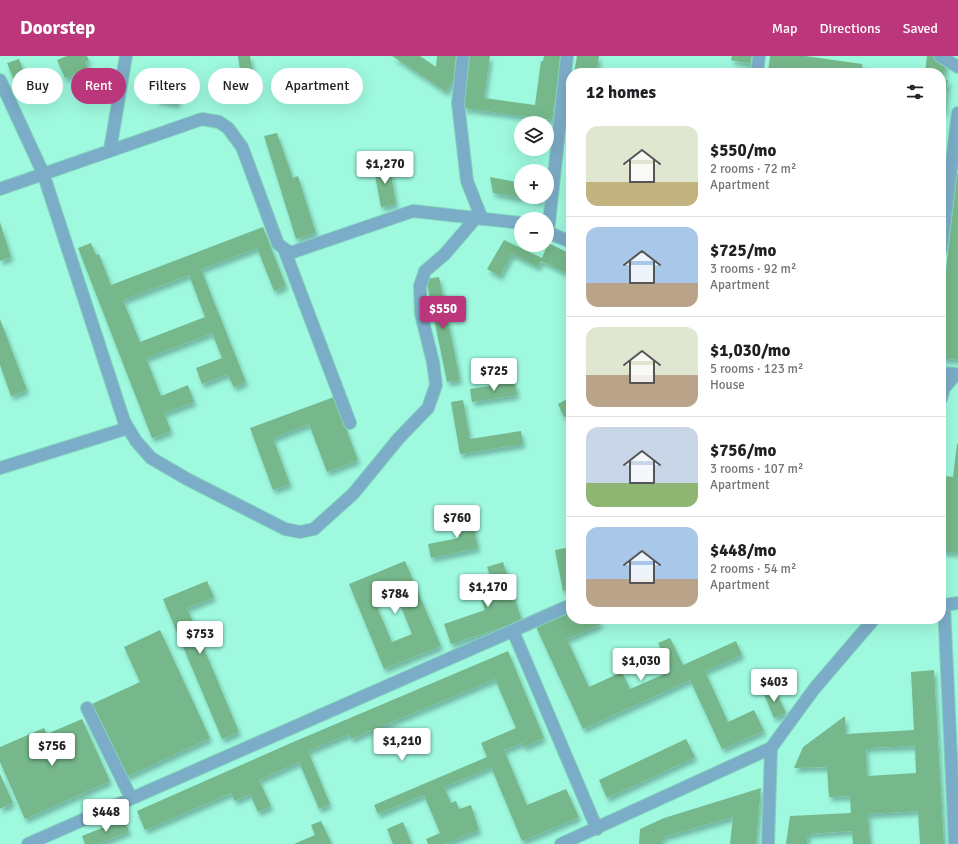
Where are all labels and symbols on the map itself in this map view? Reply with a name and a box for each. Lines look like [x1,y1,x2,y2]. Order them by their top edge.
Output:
pin: $1,270 [352,151,418,185]
pin: $550 [419,296,467,330]
pin: $725 [470,358,518,392]
pin: $760 [433,505,481,539]
pin: $1,170 [455,574,521,608]
pin: $784 [371,581,419,615]
pin: $753 [176,621,224,655]
pin: $1,030 [608,648,674,682]
pin: $403 [750,669,798,703]
pin: $1,210 [369,728,435,762]
pin: $756 [28,733,76,767]
pin: $448 [82,799,130,833]

